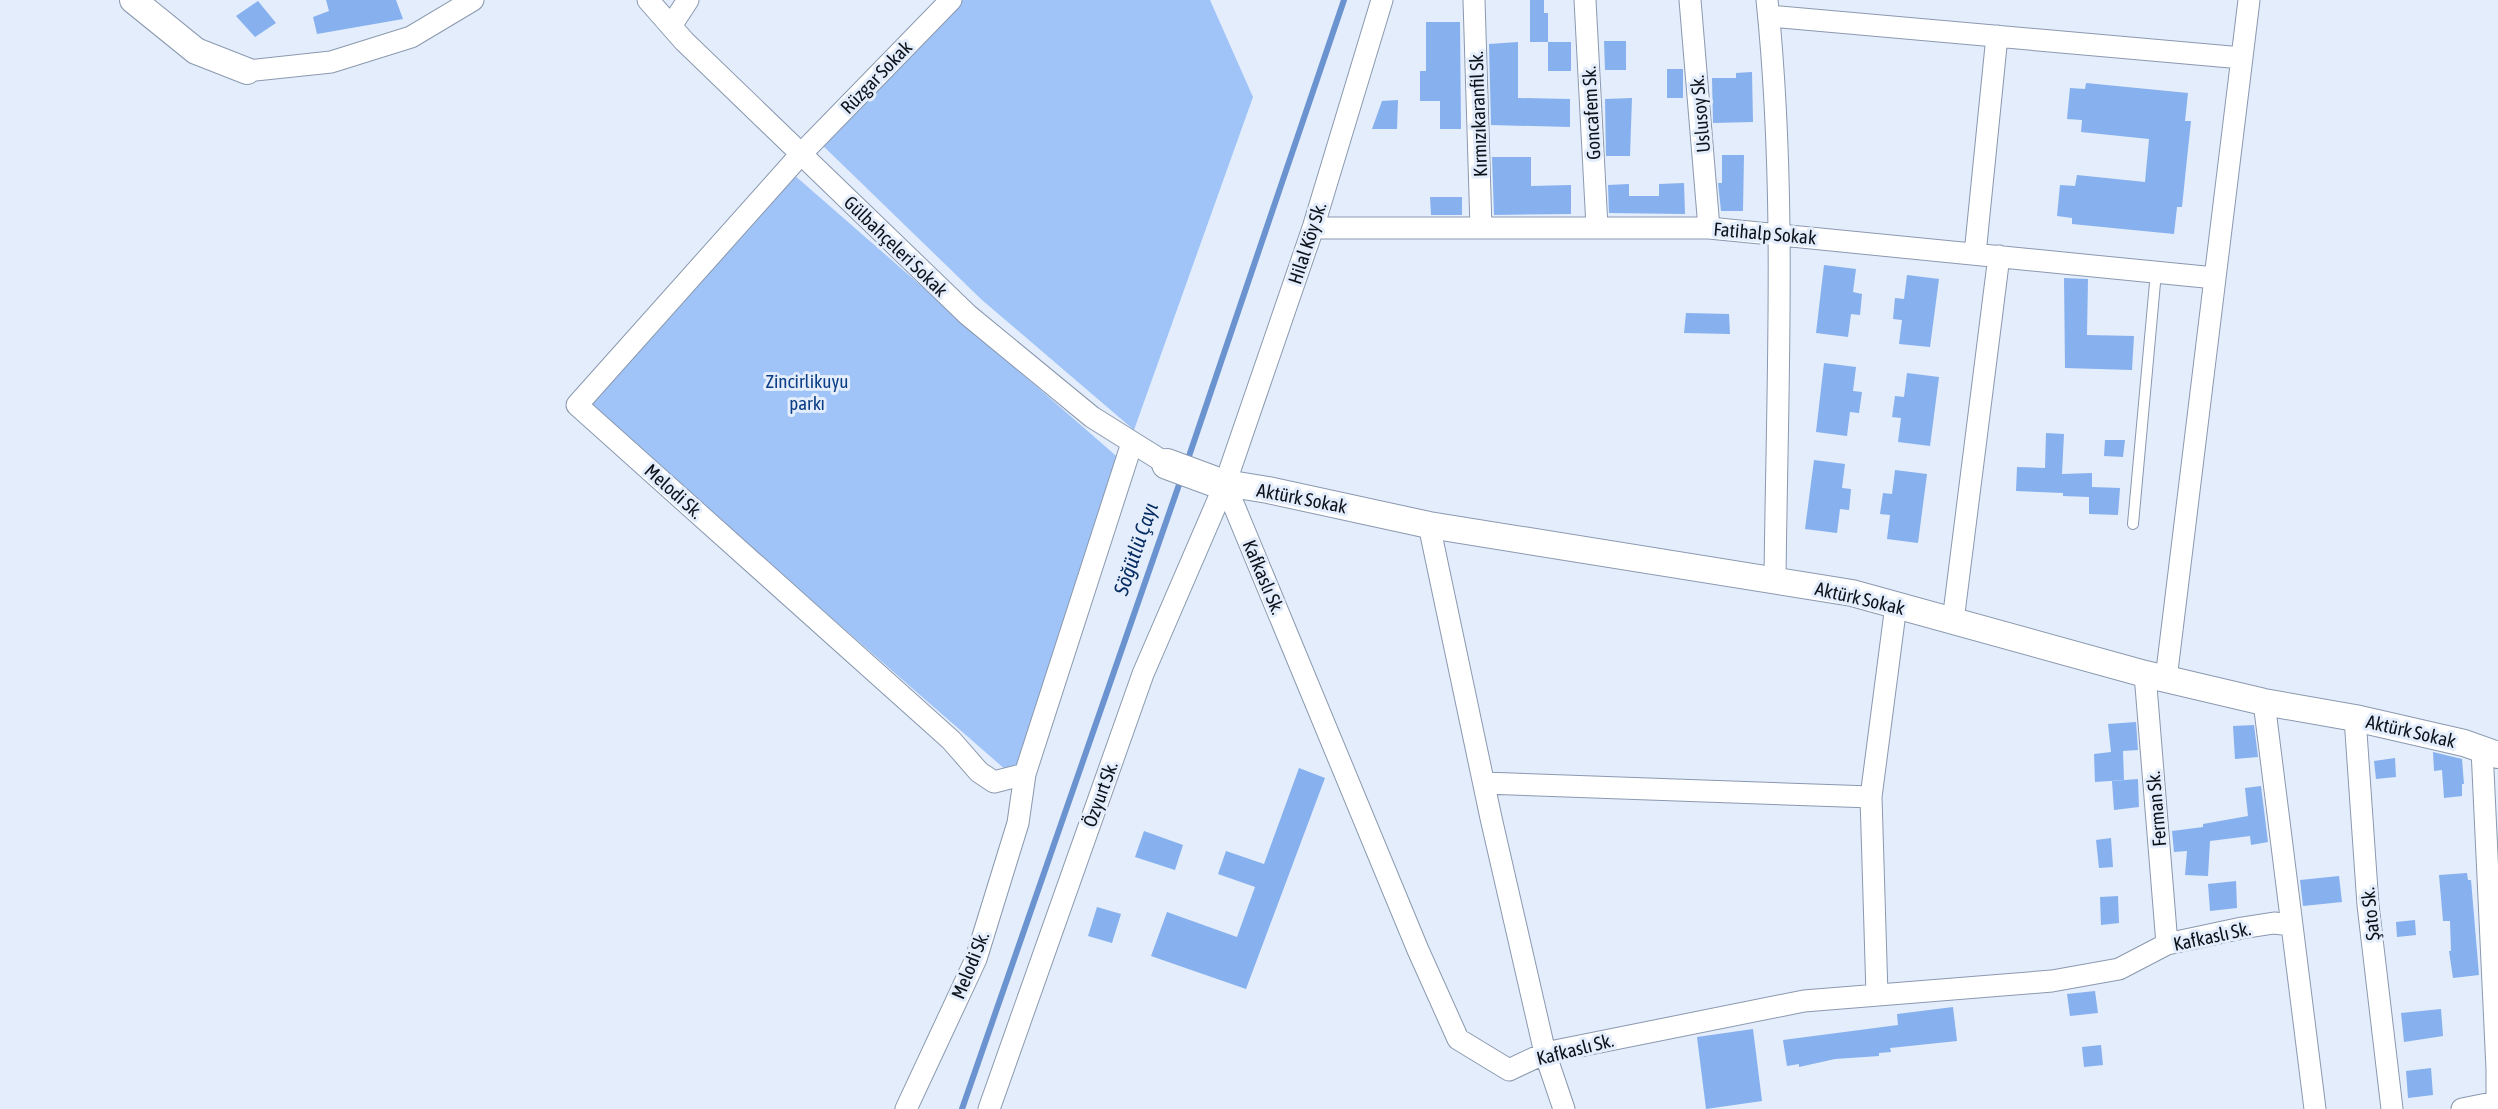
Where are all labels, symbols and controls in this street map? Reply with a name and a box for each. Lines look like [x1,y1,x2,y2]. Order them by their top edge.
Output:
street label: Rüzgar Sokak [836,36,917,118]
street label: Kırmızıkaranfil Sk. [1465,51,1491,177]
street label: Goncafem Sk. [1578,66,1604,160]
street label: Uslusoy Sk. [1686,74,1714,154]
street label: Gülbahçeleri Sokak [840,191,953,301]
street label: Hilal Köy Sk. [1283,199,1331,287]
street label: Fatihalp Sokak [1713,218,1818,249]
park label: Zincirlikuyu parkı [765,370,849,414]
street label: Melodi Sk. [640,459,708,523]
street label: Aktürk Sokak [1255,478,1350,518]
water label: Söğütlü Çayı [1108,499,1162,599]
street label: Kafkaslı Sk. [1239,537,1289,617]
street label: Aktürk Sokak [1813,577,1908,619]
street label: Aktürk Sokak [2364,710,2459,752]
street label: Özyurt Sk. [1078,758,1122,830]
street label: Ferman Sk. [2142,770,2170,848]
street label: Şato Sk. [2356,886,2384,942]
street label: Kafkaslı Sk. [2171,917,2253,955]
street label: Melodi Sk. [947,928,993,1002]
street label: Kafkaslı Sk. [1534,1029,1616,1069]

